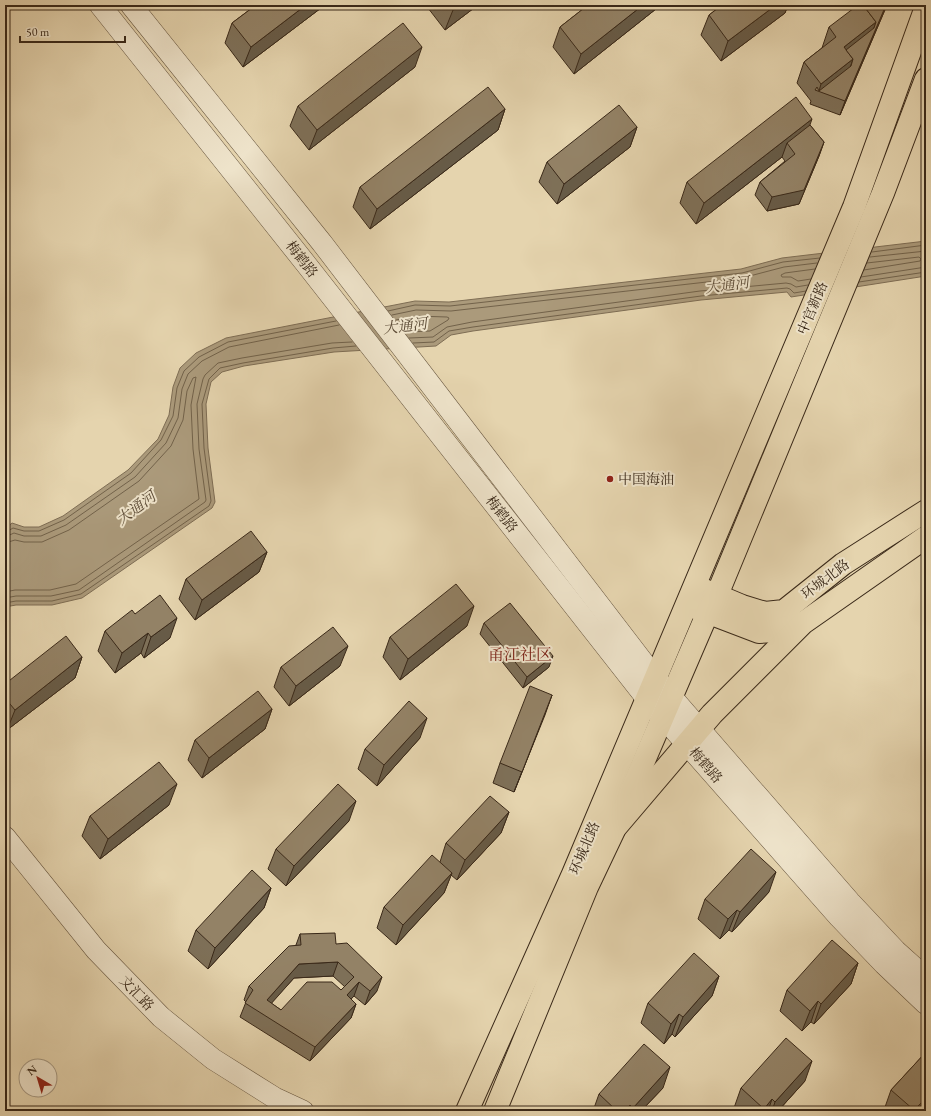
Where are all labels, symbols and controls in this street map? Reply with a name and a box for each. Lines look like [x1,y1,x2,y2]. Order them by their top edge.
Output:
scale bar [20,18,125,44]
text: 50 m [26,24,50,40]
street label: 梅鹤路 [282,237,322,281]
water label: 大通河 [703,272,753,297]
street label: 中官新路 [793,279,831,337]
water label: 大通河 [381,313,431,338]
place label: 中国海油 [618,470,674,488]
marker: 中国海油 [605,474,615,484]
water label: 大通河 [112,485,162,529]
street label: 梅鹤路 [482,492,522,536]
street label: 环城北路 [797,555,853,603]
district label: 甬江社区 [488,644,552,665]
street label: 梅鹤路 [685,743,727,787]
street label: 环城北路 [565,819,603,877]
street label: 文汇路 [116,972,158,1014]
north arrow [18,1058,58,1098]
text: N [24,1062,40,1078]

